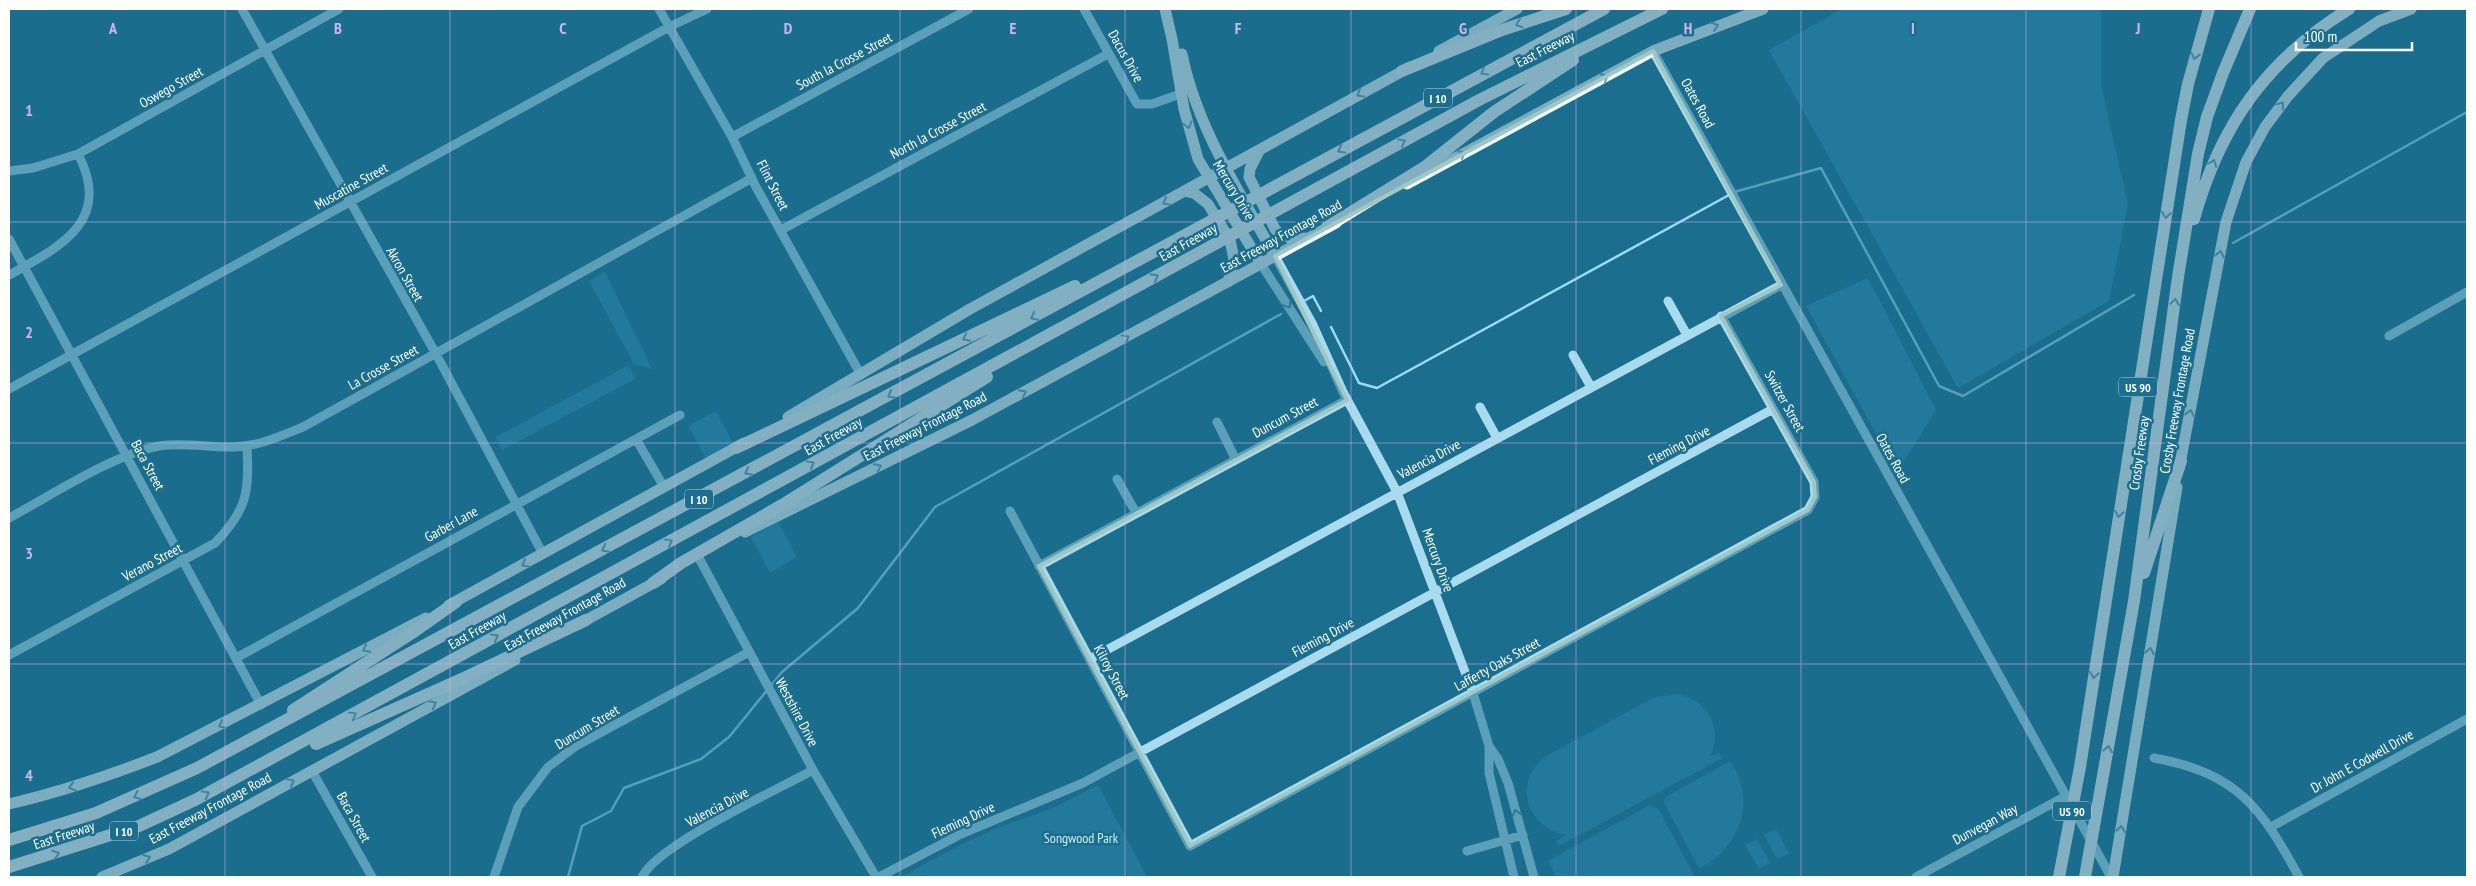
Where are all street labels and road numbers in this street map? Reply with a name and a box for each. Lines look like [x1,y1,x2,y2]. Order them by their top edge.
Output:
street label: East Freeway [1513,26,1578,71]
street label: Dacus Drive [1104,27,1148,86]
street label: South la Crosse Street [793,28,895,94]
street label: Oswego Street [136,62,206,112]
street label: Oates Road [1677,75,1719,131]
road number: I 10 [1424,89,1452,108]
street label: North la Crosse Street [887,97,989,163]
street label: Flint Street [753,157,793,213]
street label: Mercury Drive [1209,157,1259,223]
street label: Muscatine Street [311,158,391,214]
street label: East Freeway Frontage Road [1217,195,1345,277]
street label: East Freeway [1156,218,1221,265]
street label: Akron Street [382,243,428,305]
street label: Crosby Freeway Frontage Road [2155,327,2199,475]
street label: La Crosse Street [345,340,421,394]
street label: Switzer Street [1761,367,1809,435]
road number: US 90 [2119,378,2157,397]
street label: East Freeway Frontage Road [860,387,990,465]
street label: Duncum Street [1249,392,1321,442]
street label: East Freeway [801,412,866,459]
street label: Crosby Freeway [2125,414,2153,491]
street label: Fleming Drive [1645,421,1713,469]
street label: Oates Road [1872,430,1914,486]
street label: Valencia Drive [1394,435,1464,484]
street label: Baca Street [127,437,169,494]
road number: I 10 [685,489,713,508]
street label: Garber Lane [421,502,481,546]
street label: Mercury Drive [1418,526,1458,595]
street label: Verano Street [118,539,185,586]
street label: East Freeway Frontage Road [501,573,629,655]
street label: East Freeway [445,606,510,653]
street label: Fleming Drive [1289,613,1357,661]
street label: Lafferty Oaks Street [1451,633,1543,695]
street label: Kilroy Street [1090,641,1134,703]
street label: Westshire Drive [771,675,823,750]
street label: Duncum Street [552,701,622,753]
street label: Dr John E Codwell Drive [2307,725,2417,797]
street label: East Freeway Frontage Road [146,768,274,848]
street label: Valencia Drive [682,783,752,832]
street label: Baca Street [333,789,375,845]
street label: Fleming Drive [929,797,998,842]
street label: Dunvegan Way [1949,799,2021,849]
road number: US 90 [2053,801,2091,820]
street label: East Freeway [31,816,98,853]
road number: I 10 [110,821,138,840]

